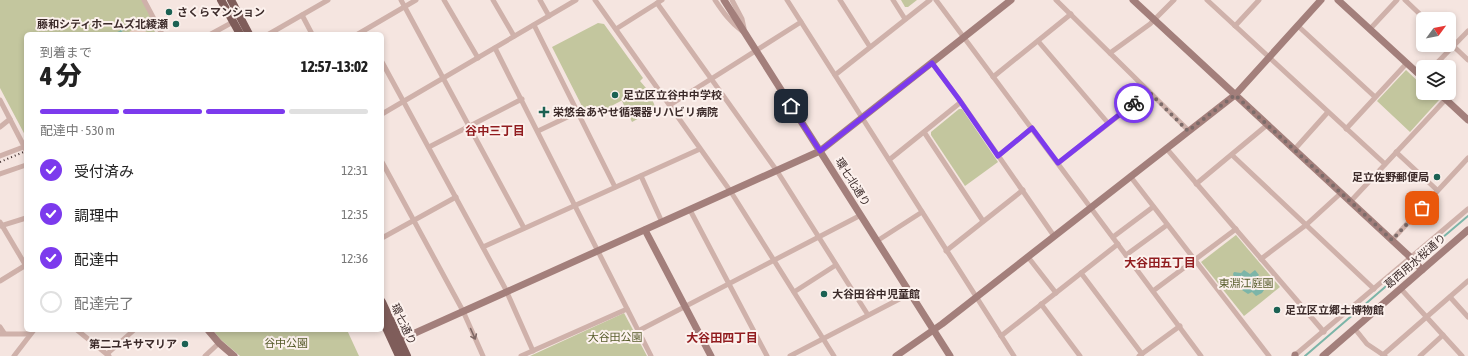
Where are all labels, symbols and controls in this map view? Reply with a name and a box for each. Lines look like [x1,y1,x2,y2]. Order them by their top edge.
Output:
place label: さくらマンション [177,6,265,18]
marker: さくらマンション [164,7,174,17]
north arrow [1416,12,1456,52]
map controls [1416,12,1456,100]
place label: 藤和シティホームズ北綾瀬 [37,18,168,30]
marker: 藤和シティホームズ北綾瀬 [171,19,181,29]
text: 到着まで [40,45,92,60]
text: 12:57–13:02 [301,58,368,75]
button: layers [1416,60,1456,100]
text: 4 分 [40,61,82,91]
courier [1114,83,1154,123]
place label: 足立区立谷中中学校 [623,89,722,101]
pin [774,89,808,123]
marker: 足立区立谷中中学校 [610,90,620,100]
icon: bike [1123,92,1145,114]
icon: home [780,95,802,117]
marker: 栄悠会あやせ循環器リハビリ病院 [538,106,550,118]
place label: 栄悠会あやせ循環器リハビリ病院 [553,106,718,118]
text: 配達中 · 530 m [40,123,115,138]
district label: 谷中三丁目 [465,124,525,138]
street label: 環七北通り [833,155,873,209]
icon: check [40,159,62,181]
text: 受付済み [74,163,134,180]
text: 12:31 [341,163,368,178]
place label: 足立佐野郵便局 [1352,171,1429,183]
marker: 足立佐野郵便局 [1432,172,1442,182]
pin [1405,191,1439,225]
icon: bag [1411,197,1433,219]
icon: check [40,203,62,225]
text: 調理中 [74,207,119,224]
text: 12:35 [341,207,368,222]
street label: 葛西用水桜通り [1382,231,1448,291]
icon: check [40,247,62,269]
text: 配達中 [74,251,119,268]
text: 12:36 [341,251,368,266]
district label: 大谷田五丁目 [1124,256,1196,270]
park label: 東淵江庭園 [1219,277,1274,289]
place label: 大谷田谷中児童館 [832,288,920,300]
marker: 大谷田谷中児童館 [819,289,829,299]
text: 配達完了 [74,295,134,312]
street label: 環七通り [389,302,419,346]
place label: 足立区立郷土博物館 [1285,304,1384,316]
marker: 足立区立郷土博物館 [1272,305,1282,315]
one-way arrow [470,327,477,339]
park label: 大谷田公園 [588,331,643,343]
district label: 大谷田四丁目 [686,331,758,345]
park label: 谷中公園 [264,337,308,349]
place label: 第二ユキサマリア [89,338,177,350]
marker: 第二ユキサマリア [180,339,190,349]

